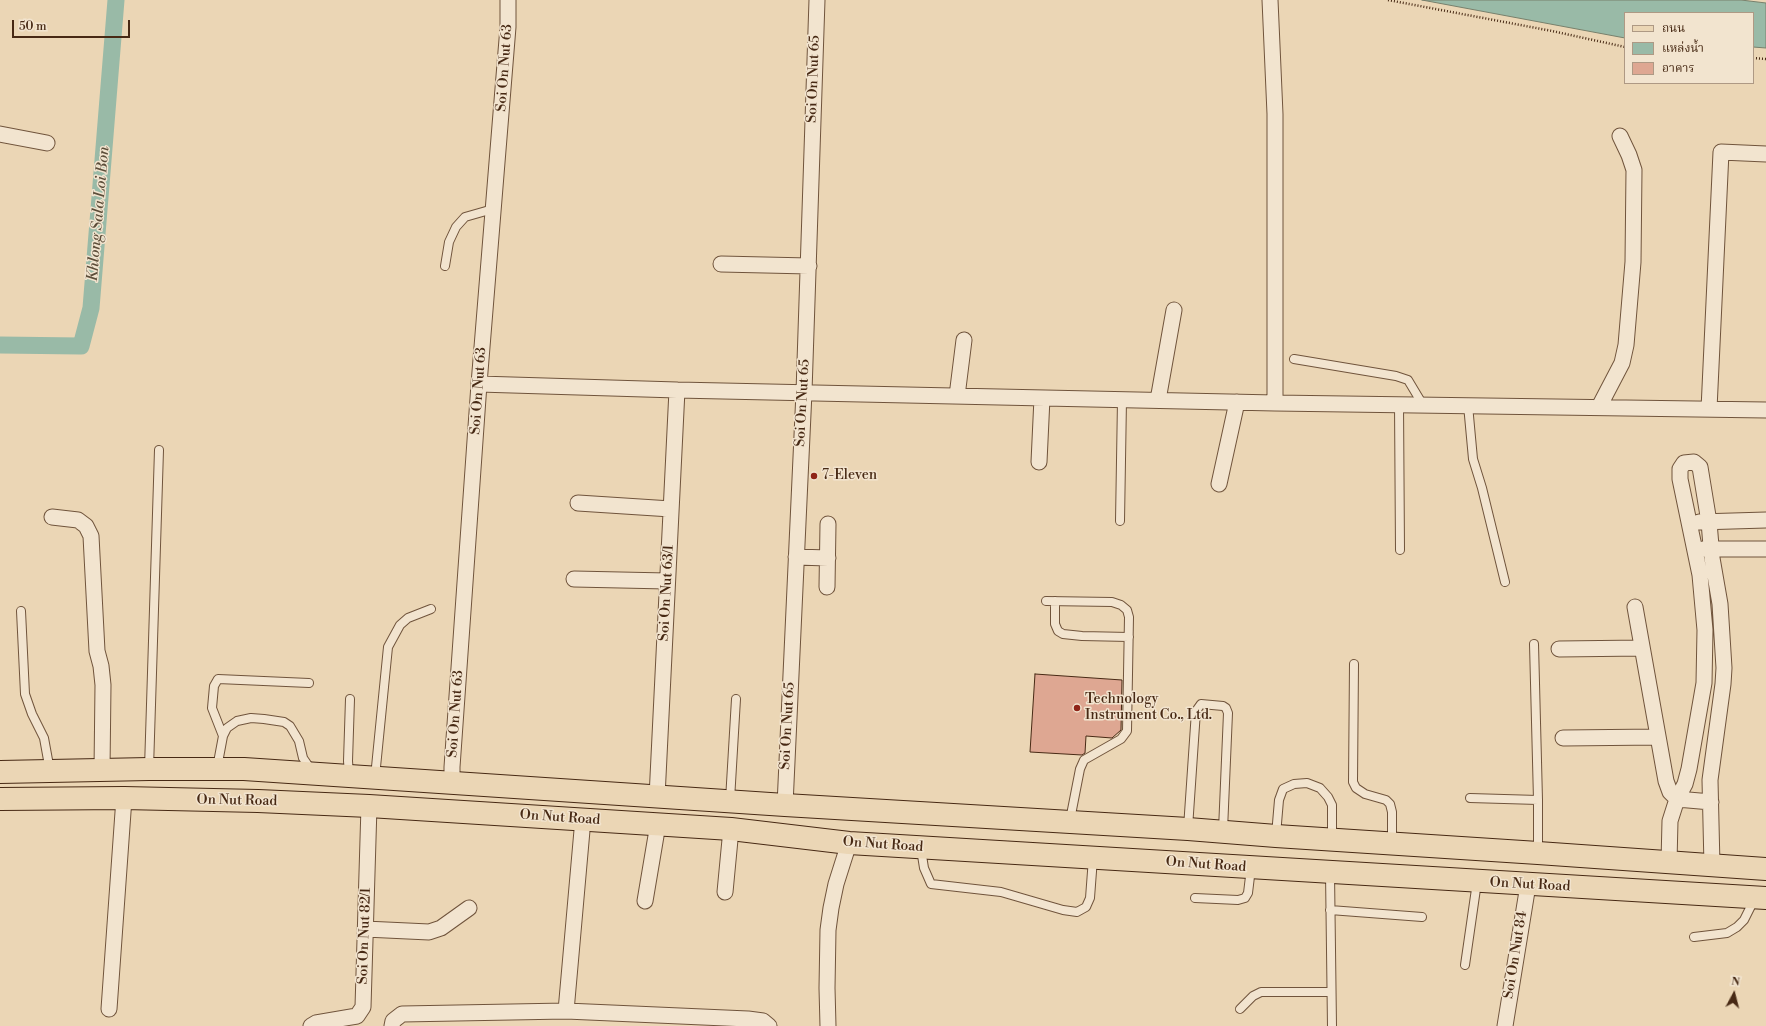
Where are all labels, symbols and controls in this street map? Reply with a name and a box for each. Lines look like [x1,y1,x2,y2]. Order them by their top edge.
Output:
scale bar [14,12,132,38]
legend [1624,12,1754,84]
text: 50 m [19,19,47,34]
text: ถนน [1662,21,1685,36]
street label: Soi On Nut 63 [494,24,516,112]
street label: Soi On Nut 65 [804,35,824,123]
text: แหล่งน้ำ [1662,41,1704,56]
text: อาคาร [1662,61,1694,76]
water label: Khlong Sala Loi Bon [84,146,114,282]
street label: Soi On Nut 63 [468,347,490,435]
street label: Soi On Nut 65 [792,359,814,447]
place label: 7-Eleven [822,468,877,484]
marker: 7-Eleven [809,471,819,481]
street label: Soi On Nut 63/1 [656,544,678,642]
street label: Soi On Nut 63 [445,670,467,758]
street label: Soi On Nut 65 [777,682,799,770]
place label: Technology Instrument Co., Ltd. [1085,692,1212,724]
marker: Technology Instrument Co., Ltd. [1072,703,1082,713]
street label: On Nut Road [197,792,277,810]
street label: On Nut Road [519,807,601,829]
street label: On Nut Road [842,834,924,856]
street label: On Nut Road [1165,854,1247,876]
street label: On Nut Road [1489,874,1571,896]
street label: Soi On Nut 82/1 [355,887,375,985]
street label: Soi On Nut 84 [1501,910,1531,1000]
north arrow [1714,974,1754,1014]
text: N [1730,975,1741,990]

